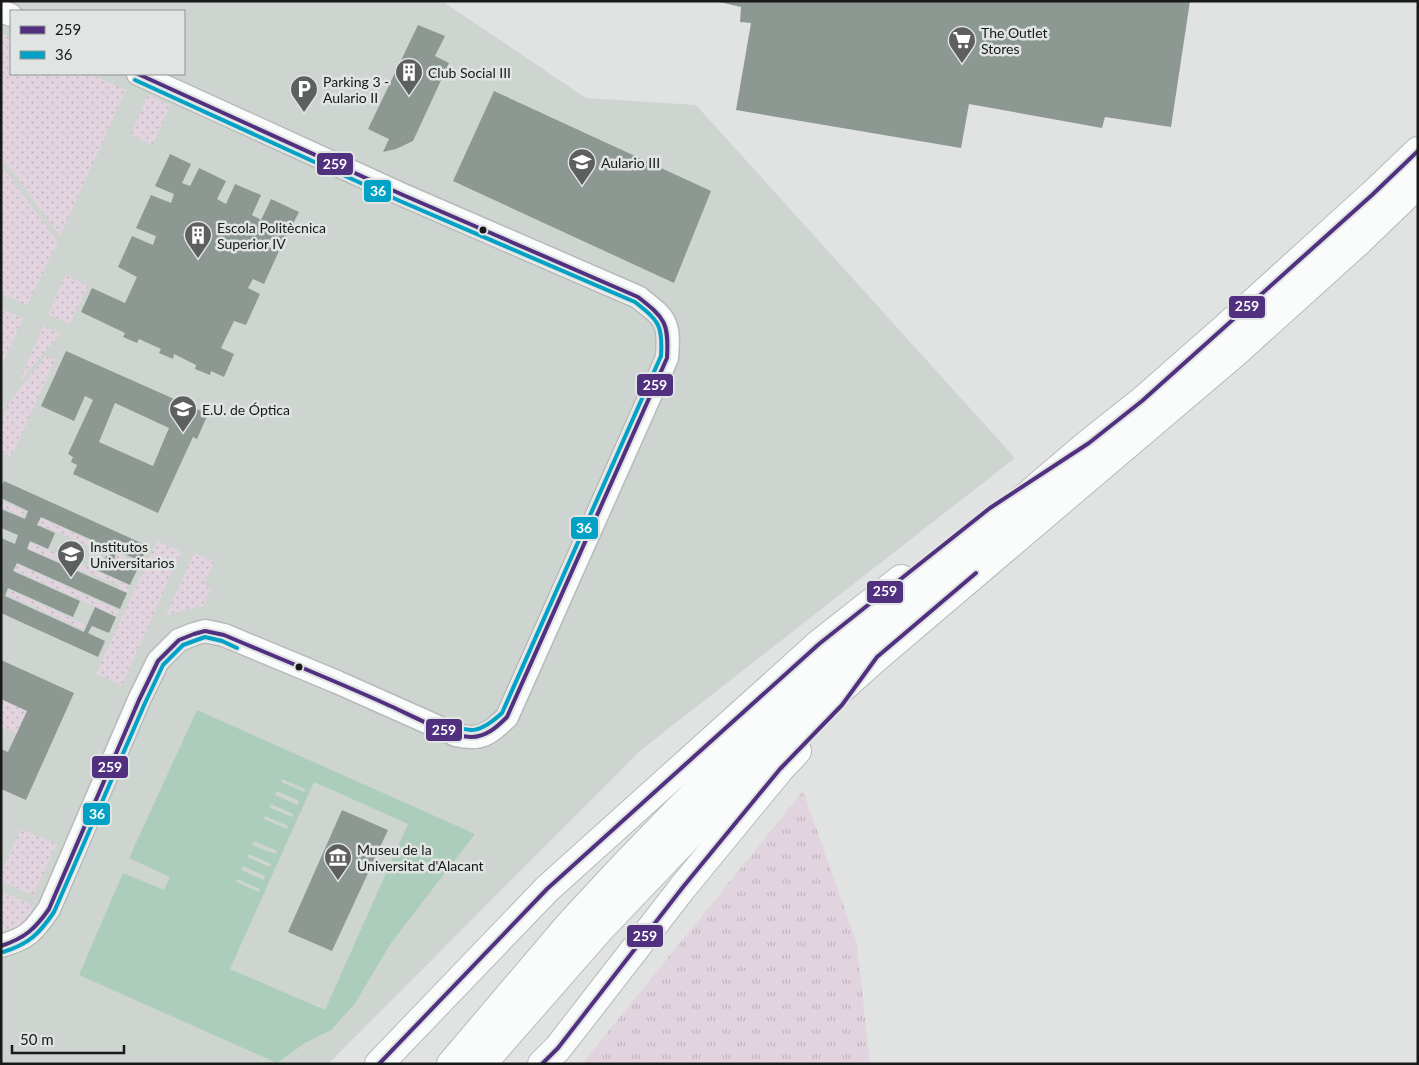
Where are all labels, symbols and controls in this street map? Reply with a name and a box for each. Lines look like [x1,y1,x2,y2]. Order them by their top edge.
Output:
legend [10,10,185,75]
text: 259 [55,20,81,38]
place label: The Outlet Stores [981,24,1048,57]
supermarket icon: The Outlet Stores [947,25,977,64]
text: 36 [55,45,73,63]
building icon: Club Social III [394,57,424,96]
place label: Club Social III [428,64,511,81]
place label: Parking 3 - Aulario II [323,73,389,106]
parking icon: Parking 3 - Aulario II [289,74,319,113]
school or university icon: Aulario III [567,147,597,186]
line badge: 259 [316,152,354,176]
place label: Aulario III [601,154,660,171]
text: 259 [323,155,347,172]
line badge: 36 [363,179,392,203]
text: 36 [370,182,386,199]
place label: Escola Politècnica Superior IV [217,219,326,252]
building icon: Escola Politècnica Superior IV [183,220,213,259]
unlabelled marker [478,225,488,235]
line badge: 259 [1228,295,1266,319]
text: 259 [1235,297,1259,314]
line badge: 259 [636,373,674,397]
text: 259 [643,376,667,393]
school or university icon: E.U. de Óptica [168,394,198,433]
place label: E.U. de Óptica [202,401,290,418]
line badge: 36 [570,516,599,540]
text: 36 [576,519,592,536]
place label: Institutos Universitarios [90,538,175,571]
school or university icon: Institutos Universitarios [56,539,86,578]
line badge: 259 [866,580,904,604]
text: 259 [873,582,897,599]
unlabelled marker [294,662,304,672]
line badge: 259 [425,718,463,742]
text: 259 [432,721,456,738]
line badge: 259 [91,755,129,779]
text: 259 [98,758,122,775]
line badge: 36 [82,802,111,826]
text: 36 [89,805,105,822]
place label: Museu de la Universitat d'Alacant [357,841,484,874]
museum icon: Museu de la Universitat d'Alacant [323,842,353,881]
line badge: 259 [626,924,664,948]
text: 259 [633,927,657,944]
scale bar [12,1022,125,1054]
text: 50 m [20,1030,54,1048]

